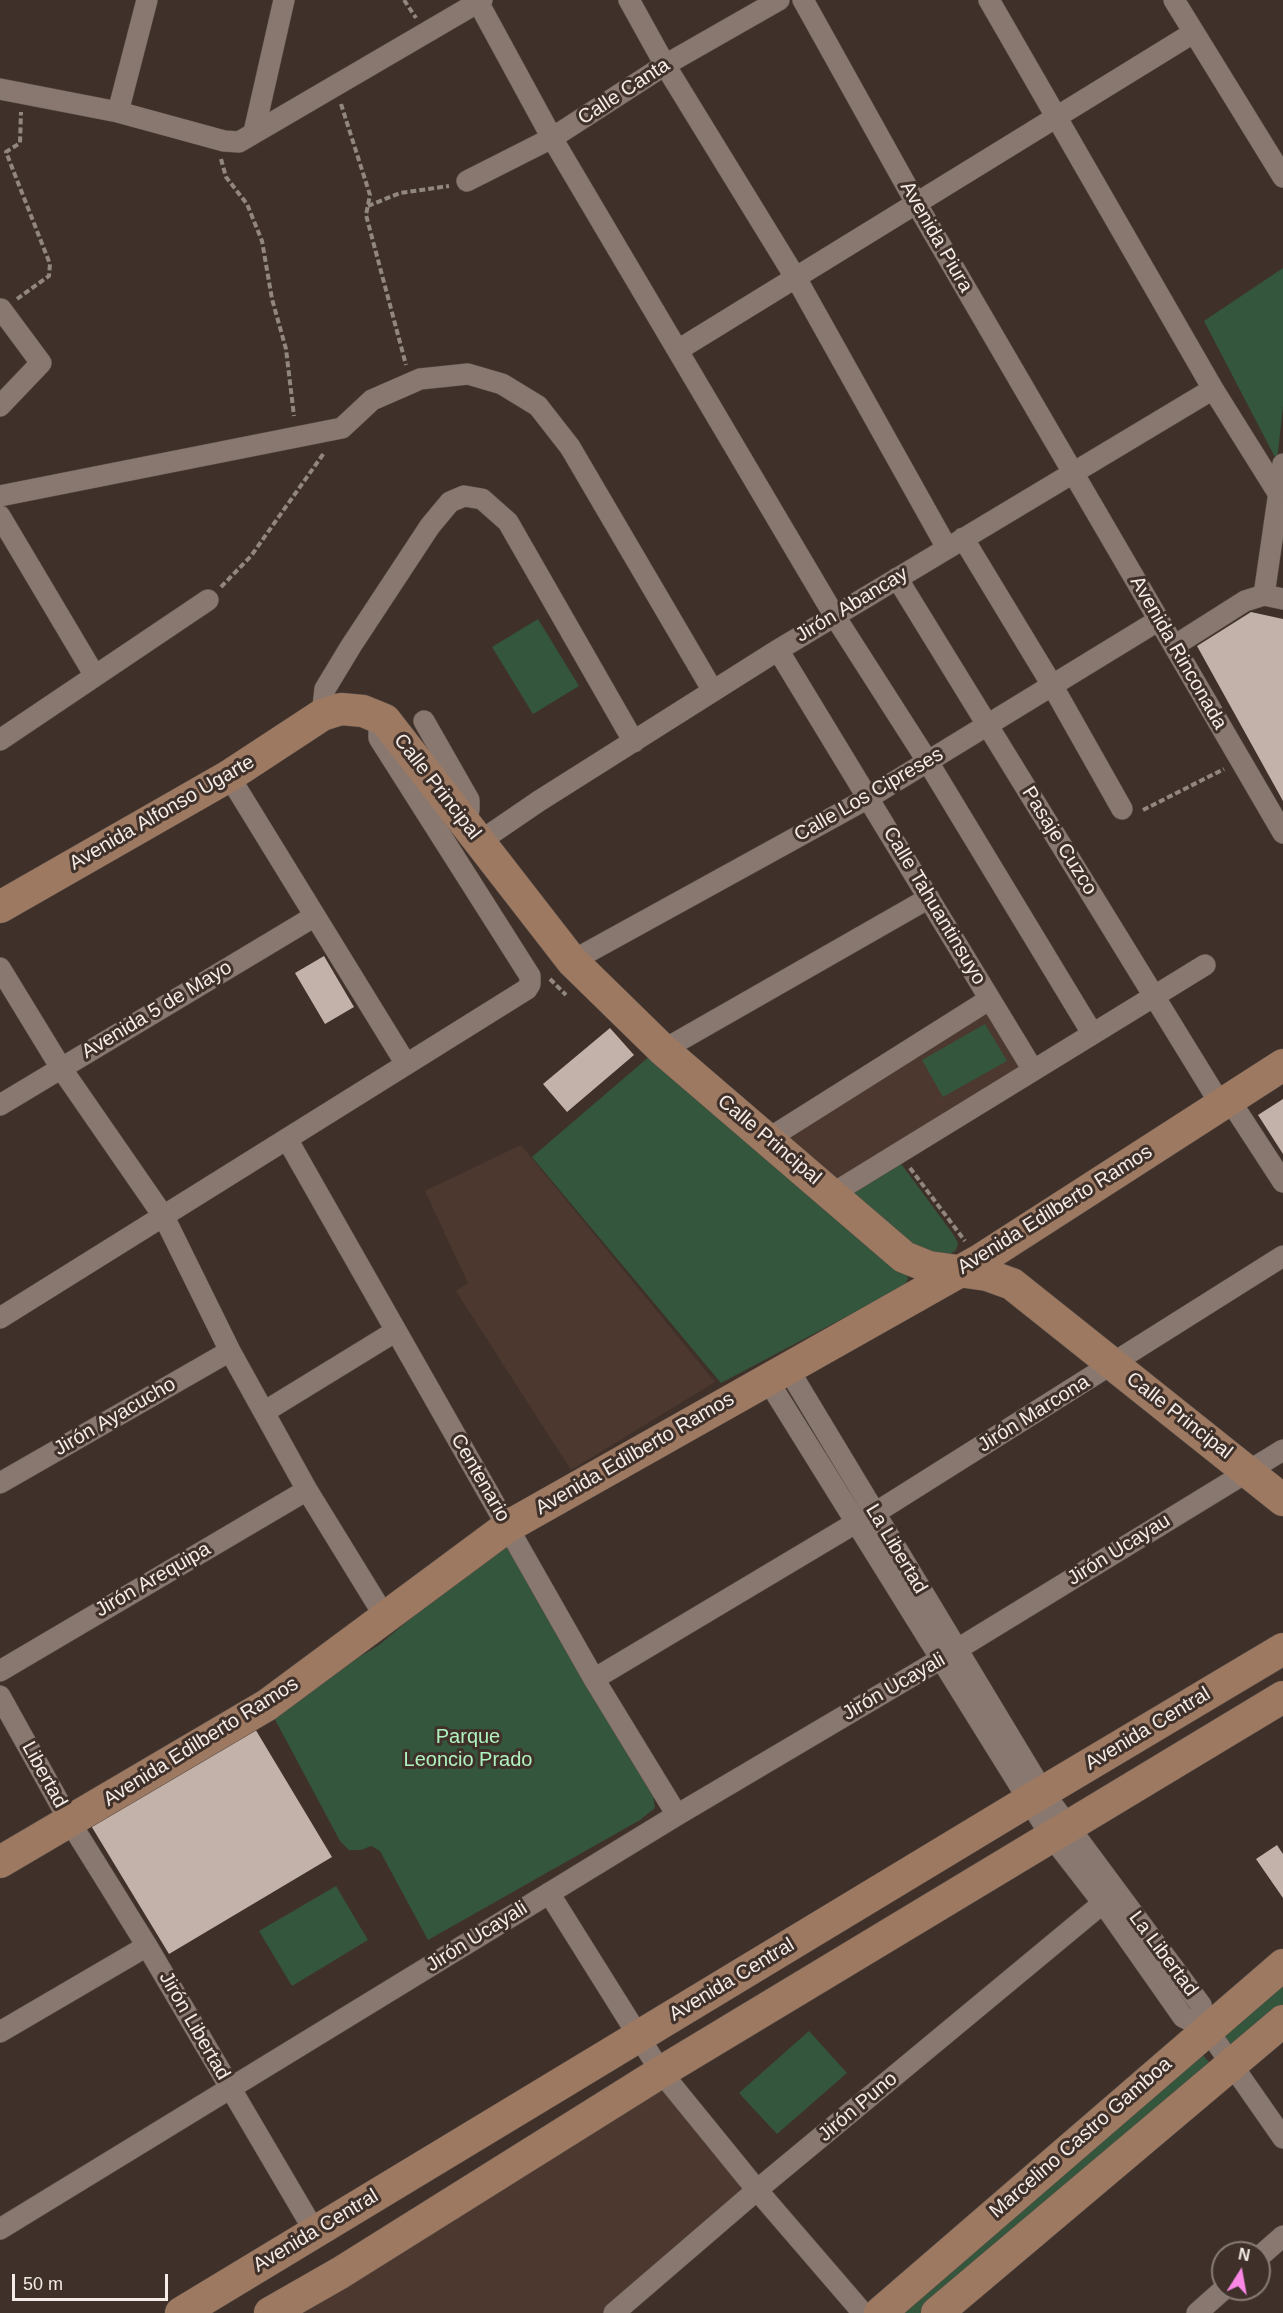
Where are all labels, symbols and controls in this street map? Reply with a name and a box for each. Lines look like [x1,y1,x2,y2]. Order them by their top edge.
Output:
street label: Calle Canta [574,53,674,131]
street label: Avenida Piura [895,177,977,297]
street label: Jirón Abancay [792,562,912,648]
street label: Avenida Rinconada [1124,572,1232,734]
street label: Calle Principal [388,729,486,845]
street label: Calle Los Cipreses [790,743,948,847]
street label: Avenida Alfonso Ugarte [65,750,259,876]
street label: Pasaje Cuzco [1016,782,1102,900]
street label: Calle Tahuantinsuyo [877,823,991,989]
street label: Avenida 5 de Mayo [78,956,236,1064]
street label: Calle Principal [712,1090,826,1190]
street label: Avenida Edilberto Ramos [953,1140,1157,1280]
street label: Calle Principal [1121,1367,1237,1465]
street label: Jirón Marcona [974,1370,1094,1458]
street label: Jirón Ayacucho [50,1373,180,1461]
street label: Avenida Edilberto Ramos [531,1387,739,1521]
street label: Centenario [445,1430,515,1526]
street label: La Libertad [860,1500,932,1598]
street label: Jirón Ucayau [1063,1509,1175,1591]
street label: Jirón Arequipa [91,1537,215,1623]
street label: Jirón Ucayali [838,1648,950,1726]
street label: Avenida Edilberto Ramos [99,1672,303,1812]
street label: Avenida Central [1081,1682,1215,1776]
park label: Parque Leoncio Prado [404,1725,532,1772]
street label: Libertad [16,1738,72,1812]
street label: Jirón Ucayali [422,1896,532,1978]
street label: La Libertad [1123,1907,1203,2001]
street label: Avenida Central [665,1933,799,2027]
street label: Jirón Libertad [153,1968,235,2084]
street label: Marcelino Castro Gamboa [985,2052,1177,2224]
street label: Jirón Puno [814,2067,902,2147]
street label: Avenida Central [249,2184,383,2278]
north arrow [1211,2241,1271,2301]
text: N [1237,2245,1251,2264]
scale bar [15,2262,171,2300]
text: 50 m [23,2274,63,2294]

